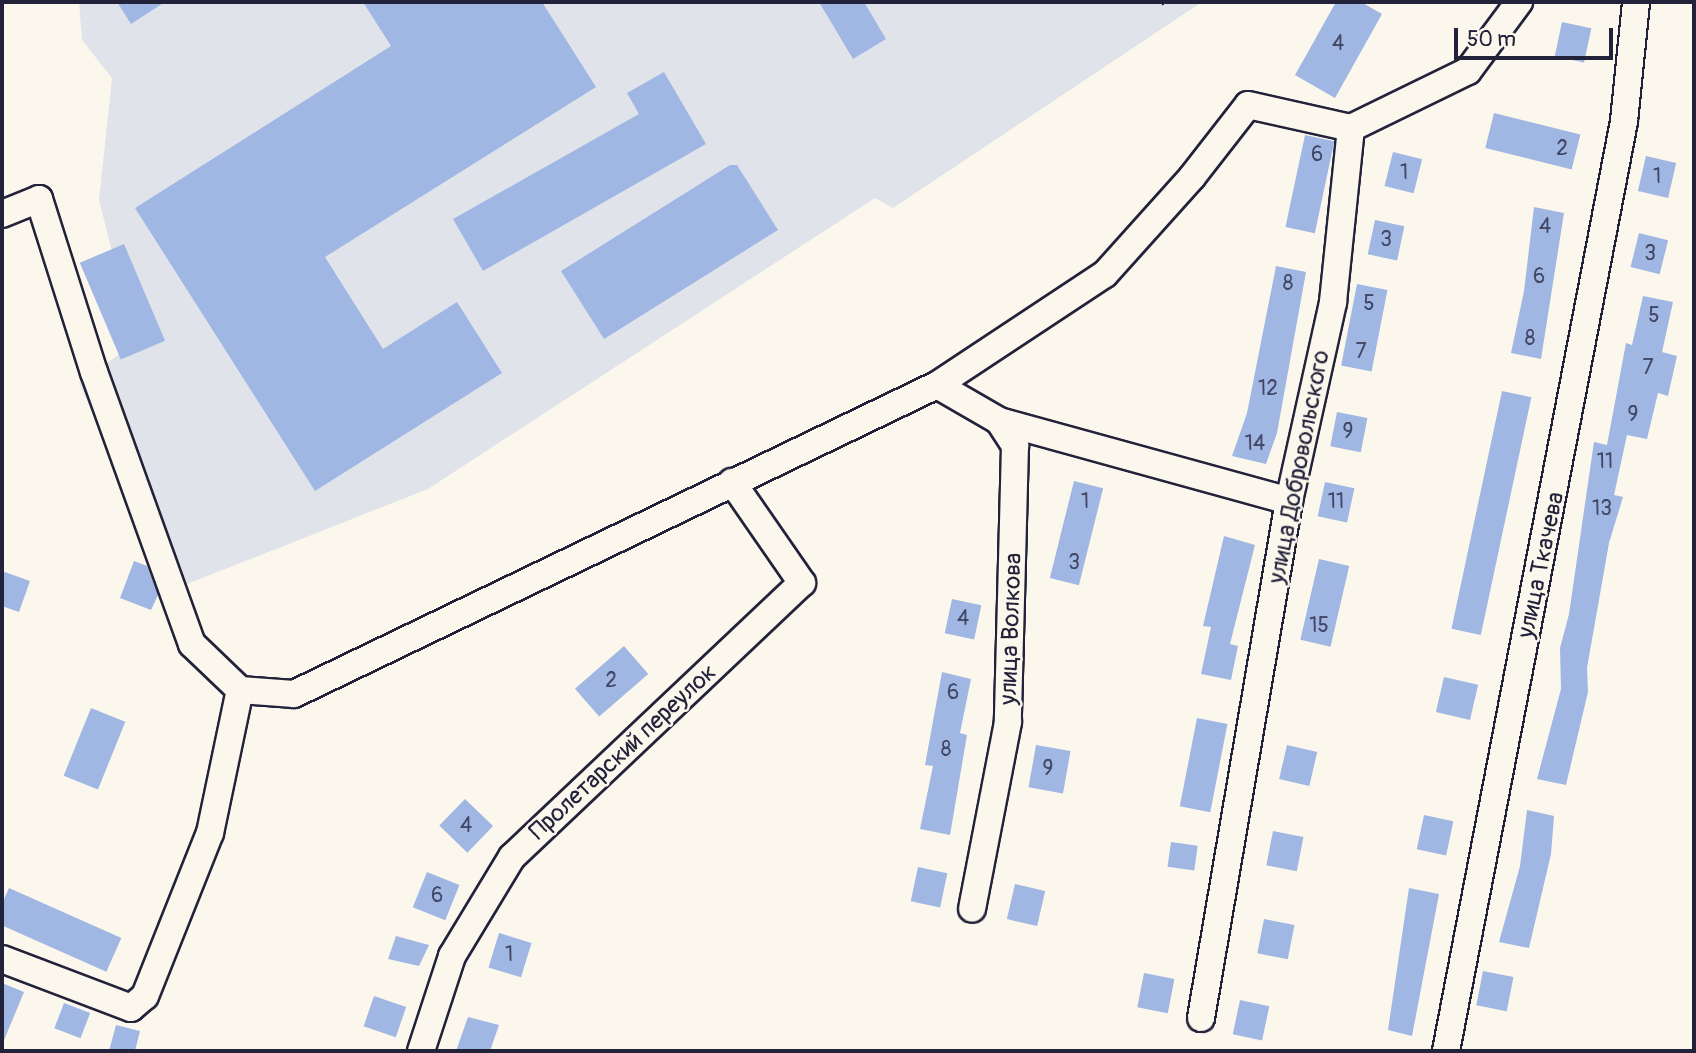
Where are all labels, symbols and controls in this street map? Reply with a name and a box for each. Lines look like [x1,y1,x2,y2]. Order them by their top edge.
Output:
scale bar [1458,14,1617,58]
text: 50 m [1467,26,1516,53]
house number: 4 [1332,31,1344,57]
house number: 2 [1556,136,1568,162]
house number: 6 [1311,142,1323,168]
house number: 1 [1400,160,1408,186]
house number: 1 [1653,164,1661,190]
house number: 4 [1539,214,1551,240]
house number: 3 [1380,227,1392,253]
house number: 3 [1644,241,1656,267]
house number: 6 [1533,264,1545,290]
house number: 8 [1283,271,1293,297]
house number: 5 [1363,291,1375,317]
house number: 5 [1648,303,1660,329]
house number: 8 [1525,326,1535,352]
house number: 7 [1355,339,1367,365]
street label: улица Добровольского [1262,348,1336,586]
house number: 7 [1642,355,1654,381]
house number: 12 [1258,376,1278,402]
house number: 9 [1628,402,1638,428]
house number: 9 [1343,419,1353,445]
house number: 14 [1245,431,1265,457]
house number: 11 [1597,449,1613,475]
house number: 1 [1081,489,1089,515]
house number: 11 [1328,489,1344,515]
street label: улица Ткачева [1511,489,1571,641]
house number: 13 [1592,496,1612,522]
house number: 3 [1068,550,1080,576]
street label: улица Волкова [994,552,1028,706]
house number: 4 [957,606,969,632]
house number: 15 [1309,613,1329,639]
street label: Пролетарский переулок [524,658,722,846]
house number: 2 [605,668,617,694]
house number: 6 [947,680,959,706]
house number: 8 [941,737,951,763]
house number: 9 [1043,756,1053,782]
house number: 4 [460,813,472,839]
house number: 6 [431,883,443,909]
house number: 1 [505,942,513,968]

